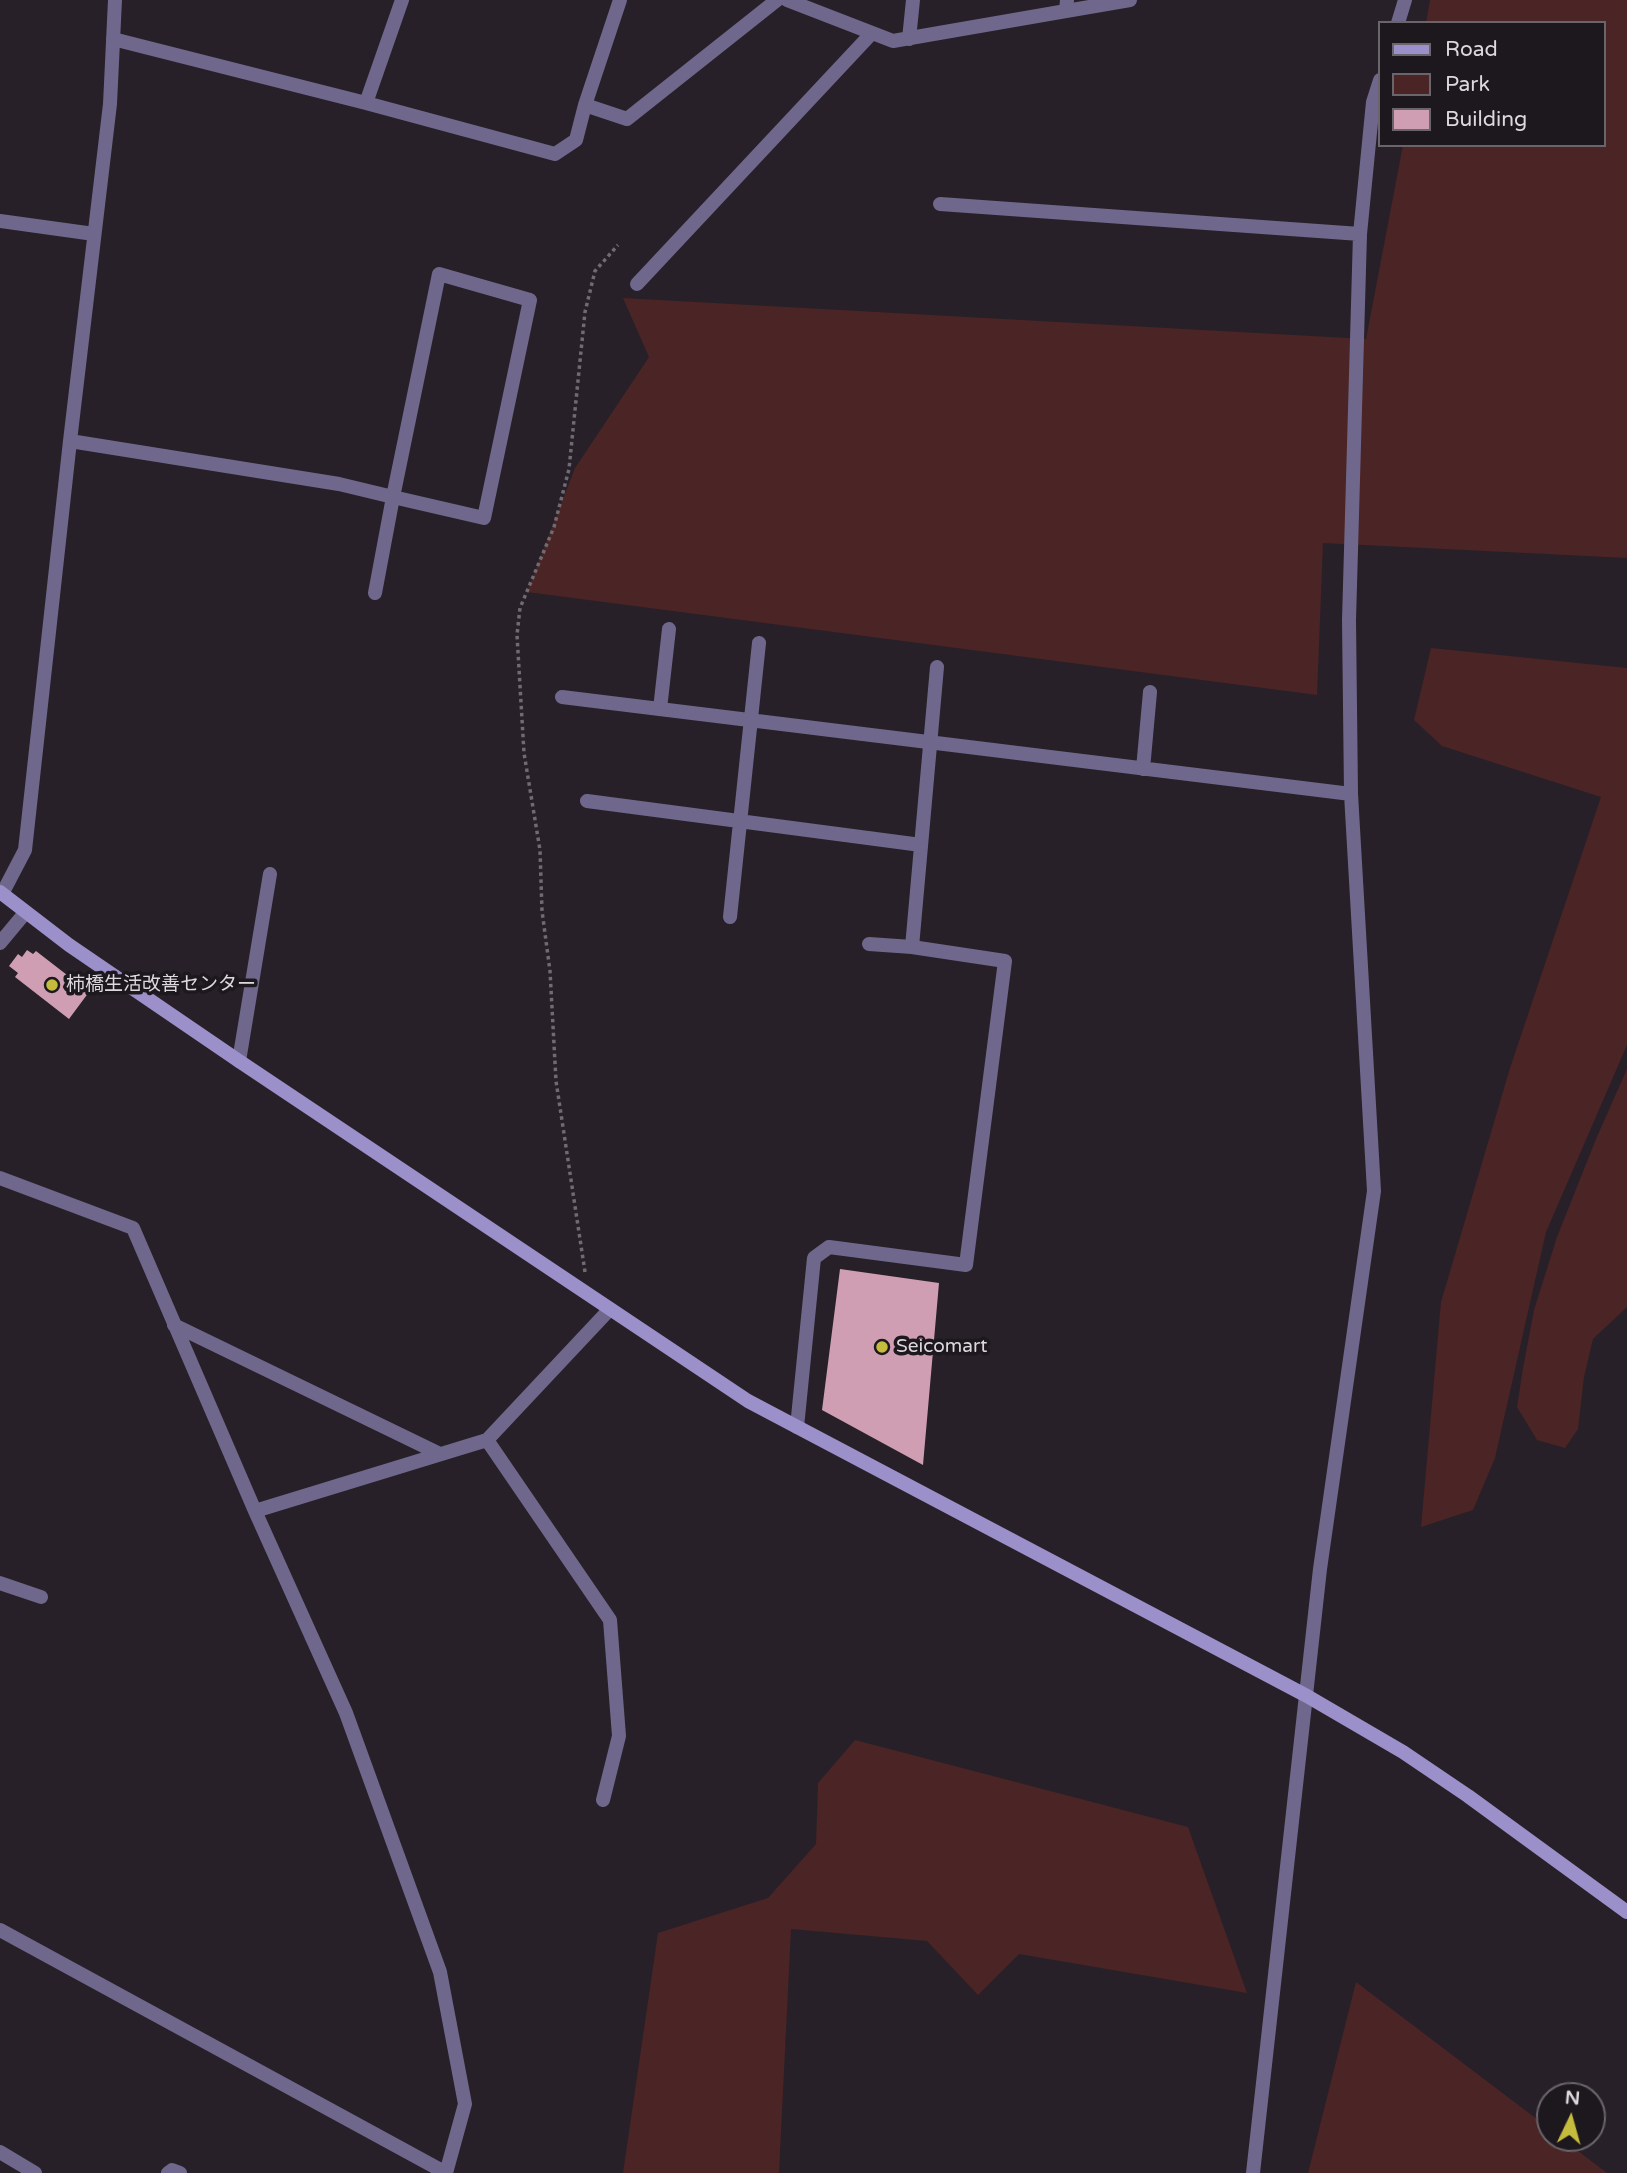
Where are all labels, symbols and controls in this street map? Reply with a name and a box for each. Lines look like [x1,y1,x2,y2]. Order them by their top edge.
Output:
legend [1378,21,1606,147]
text: Road [1445,37,1498,62]
text: Park [1445,72,1490,97]
text: Building [1445,107,1527,132]
place label: 柿橋生活改善センター [66,974,256,996]
marker: 柿橋生活改善センター [44,977,60,993]
place label: Seicomart [896,1336,987,1358]
marker: Seicomart [874,1339,890,1355]
north arrow [1536,2082,1606,2152]
text: N [1564,2086,1581,2110]

